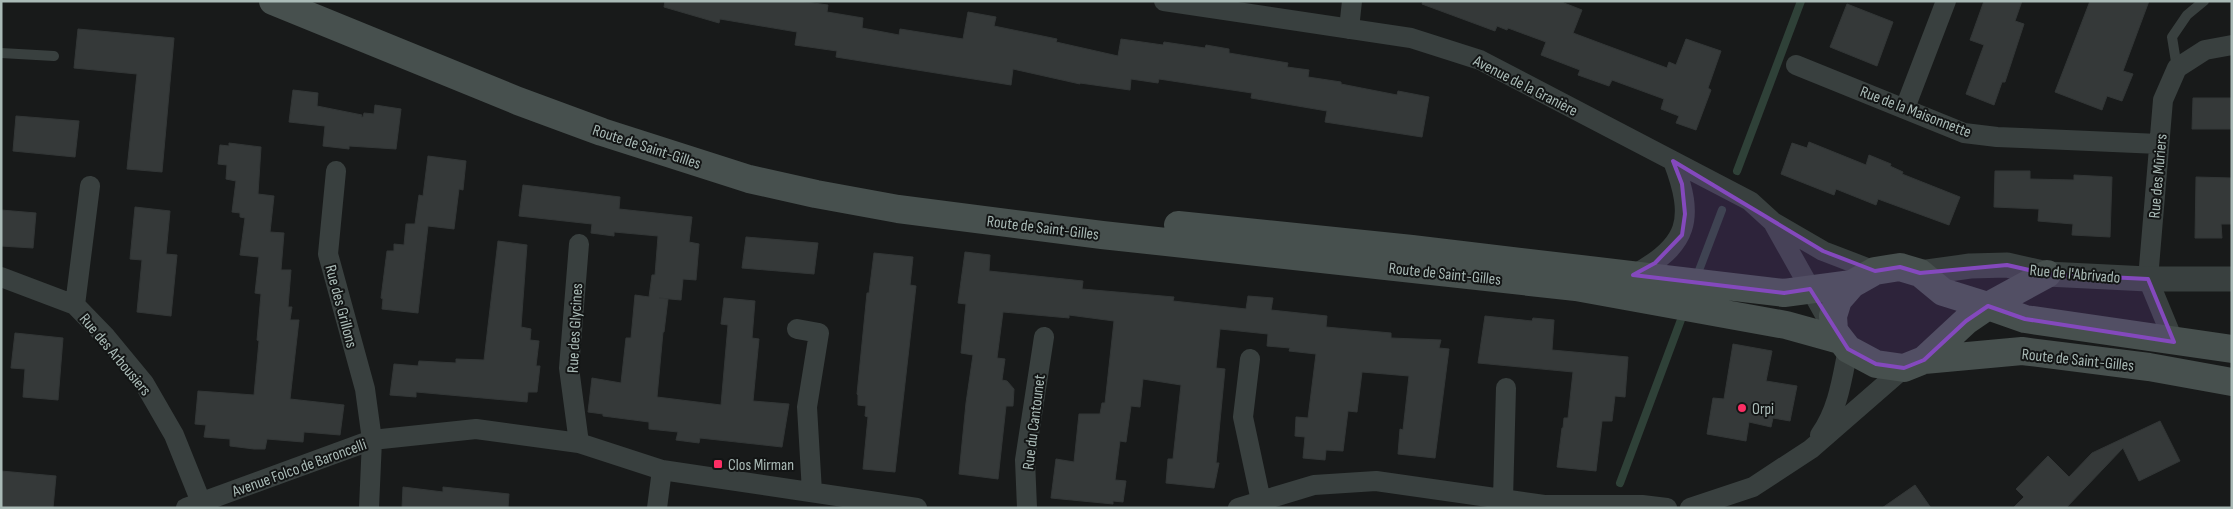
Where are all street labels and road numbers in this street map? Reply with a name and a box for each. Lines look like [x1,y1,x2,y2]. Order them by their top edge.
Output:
street label: Avenue de la Granière [1469,51,1581,121]
street label: Rue de la Maisonnette [1857,82,1974,142]
street label: Route de Saint-Gilles [590,121,703,174]
street label: Rue des Mûriers [2145,133,2172,219]
street label: Route de Saint-Gilles [986,212,1100,245]
street label: Route de Saint-Gilles [1388,259,1502,290]
street label: Rue de l'Abrivado [2029,261,2121,288]
street label: Rue des Grillons [320,263,361,350]
street label: Rue des Glycines [564,282,587,373]
street label: Rue des Arbousiers [75,310,155,400]
street label: Route de Saint-Gilles [2021,345,2135,376]
street label: Rue du Cantounet [1019,373,1050,471]
street label: Avenue Folco de Baroncelli [229,435,369,502]

